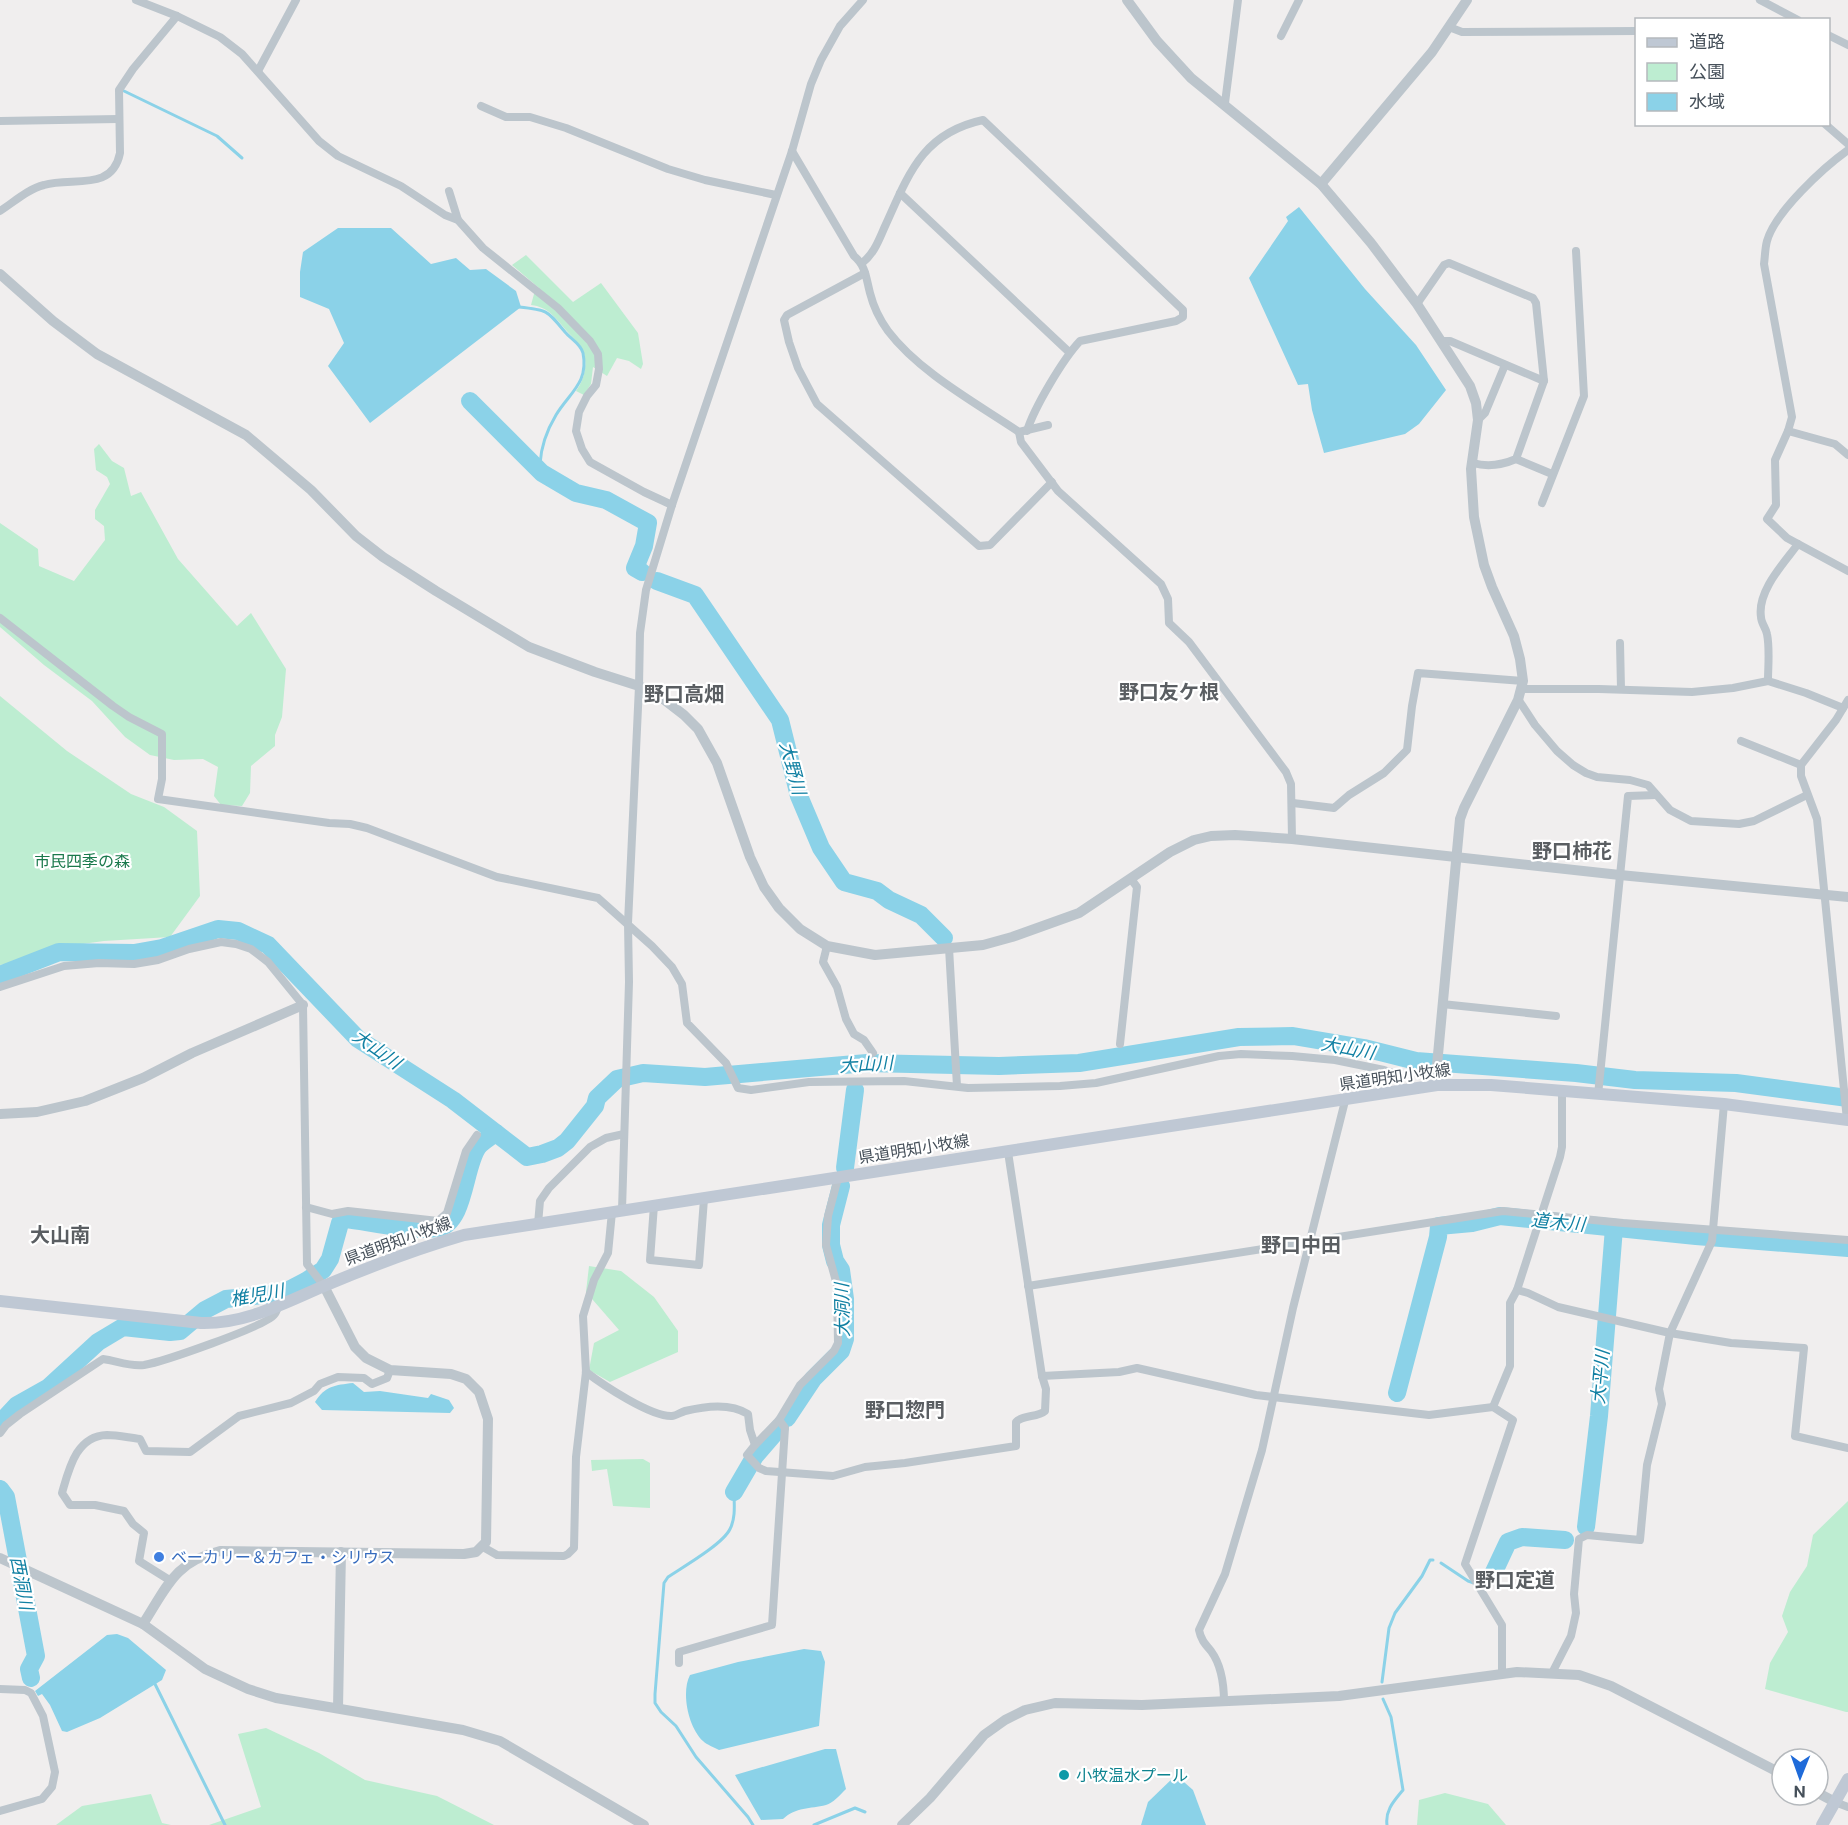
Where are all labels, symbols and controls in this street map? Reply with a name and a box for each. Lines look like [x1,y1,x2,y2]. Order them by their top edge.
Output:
legend [1635,18,1830,126]
text: 道路 [1689,31,1725,52]
text: 公園 [1689,61,1725,82]
text: 水域 [1689,91,1725,112]
district label: 野口友ケ根 [1119,680,1219,704]
district label: 野口高畑 [644,682,724,706]
water label: 大野川 [776,739,811,799]
district label: 野口柿花 [1532,839,1612,863]
park label: 市民四季の森 [34,852,130,871]
water label: 大山川 [349,1025,407,1074]
water label: 大山川 [1319,1033,1378,1064]
water label: 大山川 [838,1052,896,1076]
street label: 県道明知小牧線 [1338,1060,1452,1094]
street label: 県道明知小牧線 [857,1131,971,1167]
water label: 道木川 [1530,1209,1588,1235]
street label: 県道明知小牧線 [342,1213,454,1269]
district label: 大山南 [30,1223,90,1247]
district label: 野口中田 [1261,1233,1341,1257]
water label: 椎児川 [229,1280,287,1310]
water label: 大洞川 [831,1281,853,1337]
water label: 大平川 [1587,1347,1613,1405]
district label: 野口惣門 [865,1398,945,1422]
place label: ベーカリー＆カフェ・シリウス [171,1548,395,1567]
marker: ベーカリー＆カフェ・シリウス [152,1550,166,1564]
water label: 西洞川 [7,1554,38,1613]
district label: 野口定道 [1475,1568,1555,1592]
north arrow [1770,1747,1830,1807]
place label: 小牧温水プール [1076,1766,1188,1785]
marker: 小牧温水プール [1057,1768,1071,1782]
text: N [1793,1782,1806,1801]

